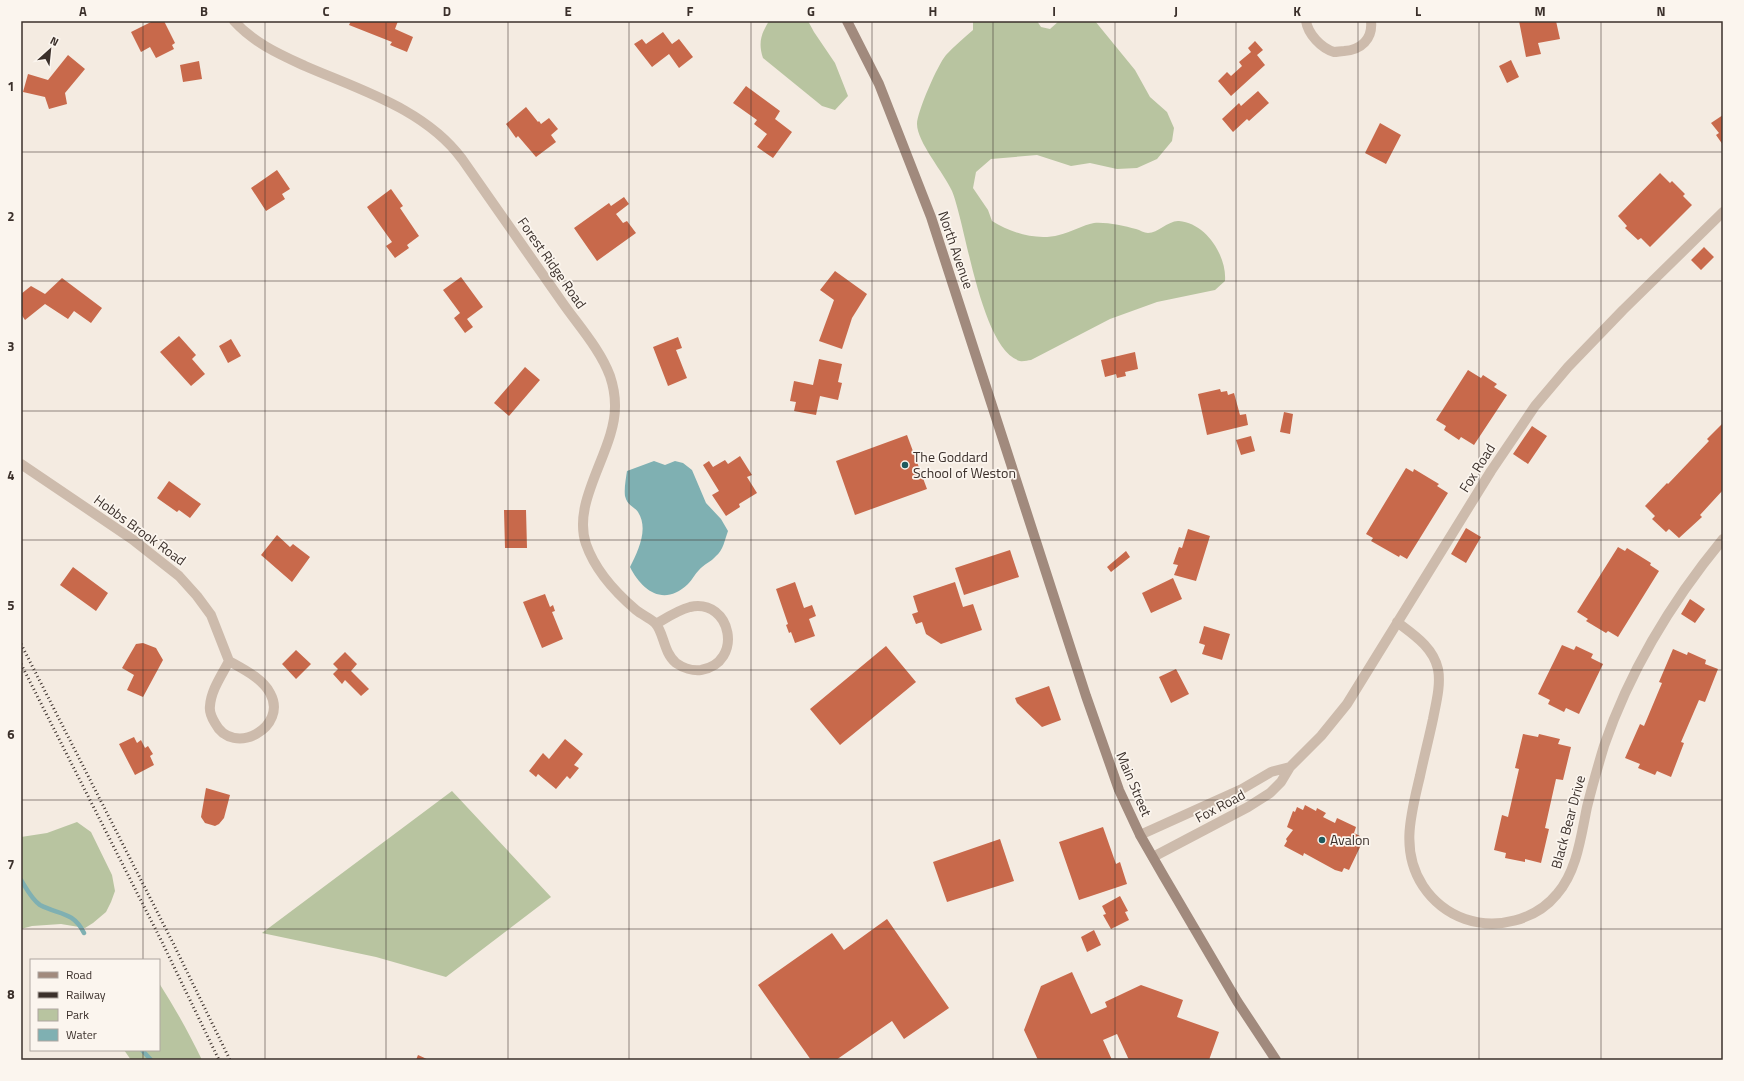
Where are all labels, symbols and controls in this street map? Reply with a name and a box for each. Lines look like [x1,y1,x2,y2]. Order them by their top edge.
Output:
text: A [79,1,87,21]
text: B [200,1,208,21]
text: C [322,1,330,21]
text: D [443,1,451,21]
text: E [564,1,572,21]
text: F [687,1,694,21]
text: G [807,1,815,21]
text: H [929,1,937,21]
text: I [1052,1,1056,21]
text: J [1174,1,1178,21]
text: K [1293,1,1301,21]
text: L [1415,1,1421,21]
text: M [1534,1,1546,21]
text: N [1656,1,1666,21]
north arrow [30,30,70,70]
text: N [48,32,62,50]
text: 1 [7,76,15,96]
text: 2 [7,206,15,226]
street label: North Avenue [933,208,980,292]
street label: Forest Ridge Road [513,213,592,313]
text: 3 [7,336,15,356]
street label: Fox Road [1453,439,1500,496]
place label: The Goddard School of Weston [913,446,1016,483]
marker: The Goddard School of Weston [900,460,910,470]
text: 4 [7,465,15,485]
street label: Hobbs Brook Road [90,489,191,570]
text: 5 [7,595,15,615]
text: 6 [7,724,15,744]
street label: Main Street [1111,748,1158,820]
street label: Black Bear Drive [1545,773,1590,871]
street label: Fox Road [1191,784,1249,828]
place label: Avalon [1330,829,1370,850]
marker: Avalon [1317,835,1327,845]
text: 7 [7,854,15,874]
legend [30,959,160,1051]
text: Road [66,965,92,984]
text: 8 [7,984,15,1004]
text: Railway [66,985,106,1004]
text: Park [66,1005,89,1024]
text: Water [66,1025,97,1044]

